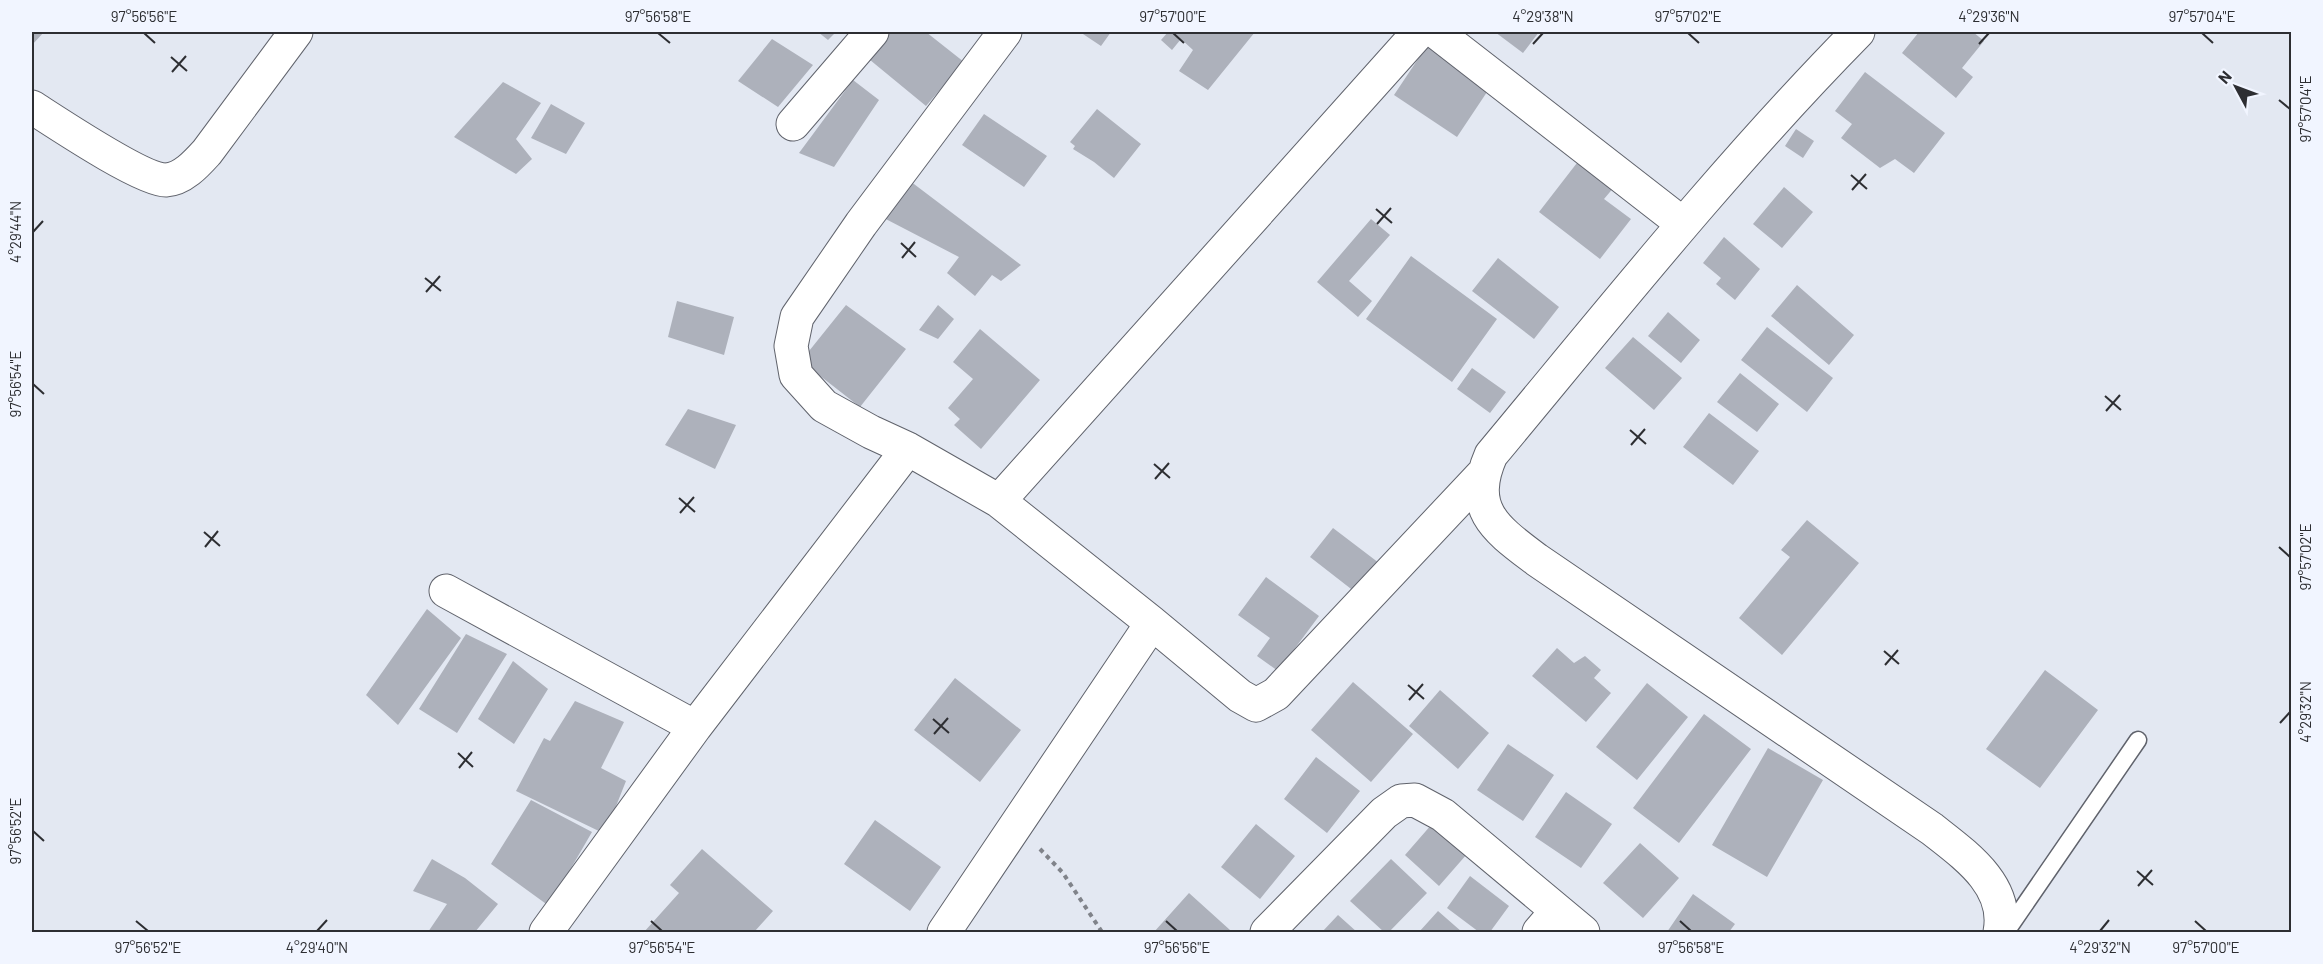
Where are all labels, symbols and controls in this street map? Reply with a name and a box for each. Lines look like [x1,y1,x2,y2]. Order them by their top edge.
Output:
text: 97°56'56"E [111,7,177,25]
text: 97°56'58"E [625,7,691,25]
text: 97°57'00"E [1139,7,1207,25]
text: 4°29'38"N [1512,7,1574,25]
text: 97°57'02"E [1655,7,1721,25]
text: 4°29'36"N [1958,7,2020,25]
text: 97°57'04"E [2169,7,2235,25]
north arrow [2206,57,2266,117]
text: N [2214,67,2235,87]
text: 97°57'04"E [2296,76,2314,142]
text: 4°29'44"N [6,201,24,263]
text: 97°56'54"E [6,351,24,417]
text: 97°57'02"E [2296,524,2314,590]
text: 4°29'32"N [2296,681,2314,743]
text: 97°56'52"E [6,798,24,864]
text: 97°56'52"E [115,938,181,956]
text: 4°29'40"N [286,938,348,956]
text: 97°56'54"E [629,938,695,956]
text: 97°56'56"E [1144,938,1210,956]
text: 97°56'58"E [1658,938,1724,956]
text: 4°29'32"N [2069,938,2131,956]
text: 97°57'00"E [2172,938,2240,956]

